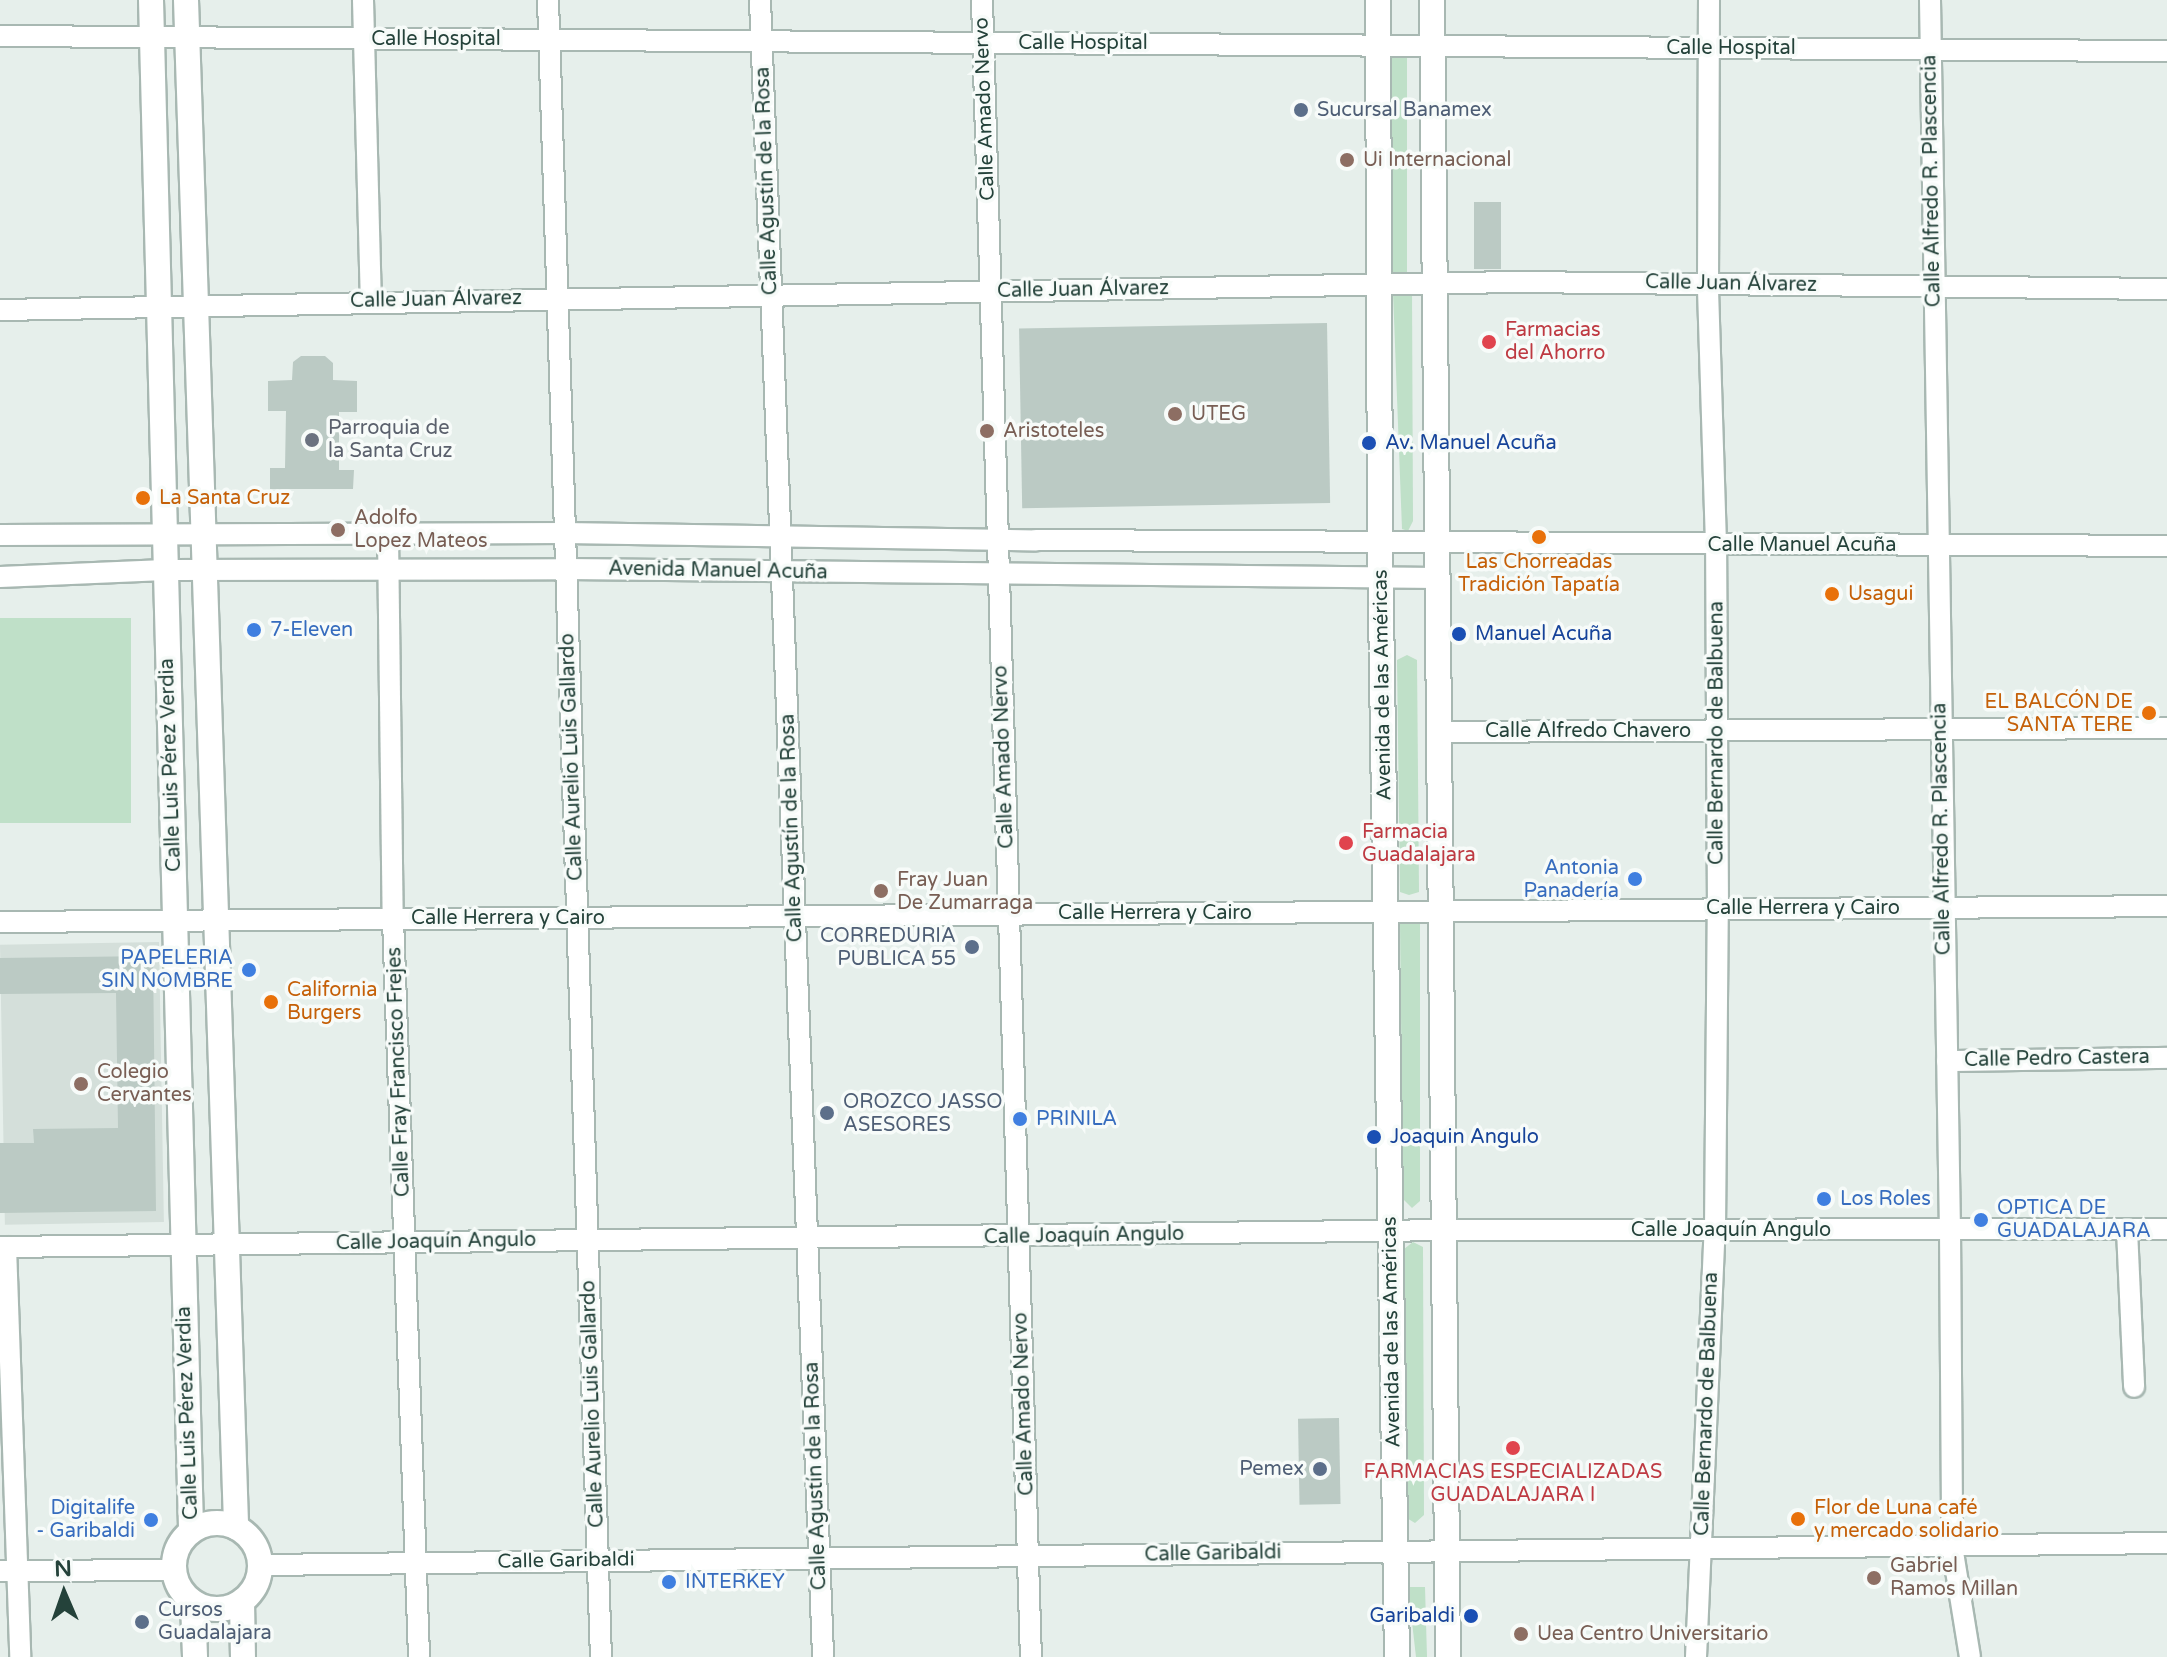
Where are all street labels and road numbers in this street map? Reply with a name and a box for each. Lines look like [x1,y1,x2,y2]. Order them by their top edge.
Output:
street label: Calle Amado Nervo [970,17,1000,201]
street label: Calle Hospital [371,27,501,51]
street label: Calle Hospital [1018,31,1148,55]
street label: Calle Hospital [1666,36,1796,60]
street label: Calle Alfredo R. Plascencia [1918,55,1946,307]
street label: Calle Agustín de la Rosa [751,66,783,296]
street label: Calle Juan Álvarez [1645,271,1817,297]
street label: Calle Juan Álvarez [997,277,1169,303]
street label: Calle Juan Álvarez [350,287,522,313]
street label: Calle Manuel Acuña [1708,533,1896,557]
street label: Avenida Manuel Acuña [608,557,828,585]
street label: Avenida de las Américas [1369,569,1397,801]
street label: Calle Bernardo de Balbuena [1705,601,1729,865]
street label: Calle Aurelio Luis Gallardo [556,633,588,881]
street label: Calle Luis Pérez Verdia [155,658,187,872]
street label: Calle Amado Nervo [989,665,1019,849]
street label: Calle Alfredo R. Plascencia [1928,703,1956,955]
street label: Calle Agustín de la Rosa [776,713,808,943]
street label: Calle Alfredo Chavero [1485,719,1691,743]
street label: Calle Herrera y Cairo [1706,896,1900,920]
street label: Calle Herrera y Cairo [1058,901,1252,925]
street label: Calle Herrera y Cairo [411,906,605,930]
street label: Calle Fray Francisco Frejes [383,947,415,1197]
street label: Calle Pedro Castera [1964,1045,2150,1073]
street label: Avenida de las Américas [1378,1216,1406,1448]
street label: Calle Joaquín Angulo [1631,1218,1831,1242]
street label: Calle Joaquín Angulo [984,1222,1184,1250]
street label: Calle Joaquín Angulo [336,1228,536,1256]
street label: Calle Bernardo de Balbuena [1690,1272,1724,1536]
street label: Calle Aurelio Luis Gallardo [577,1280,609,1528]
street label: Calle Luis Pérez Verdia [172,1306,204,1520]
street label: Calle Amado Nervo [1009,1312,1039,1496]
street label: Calle Agustín de la Rosa [800,1361,832,1591]
street label: Calle Garibaldi [1144,1541,1282,1567]
street label: Calle Garibaldi [497,1548,635,1574]

